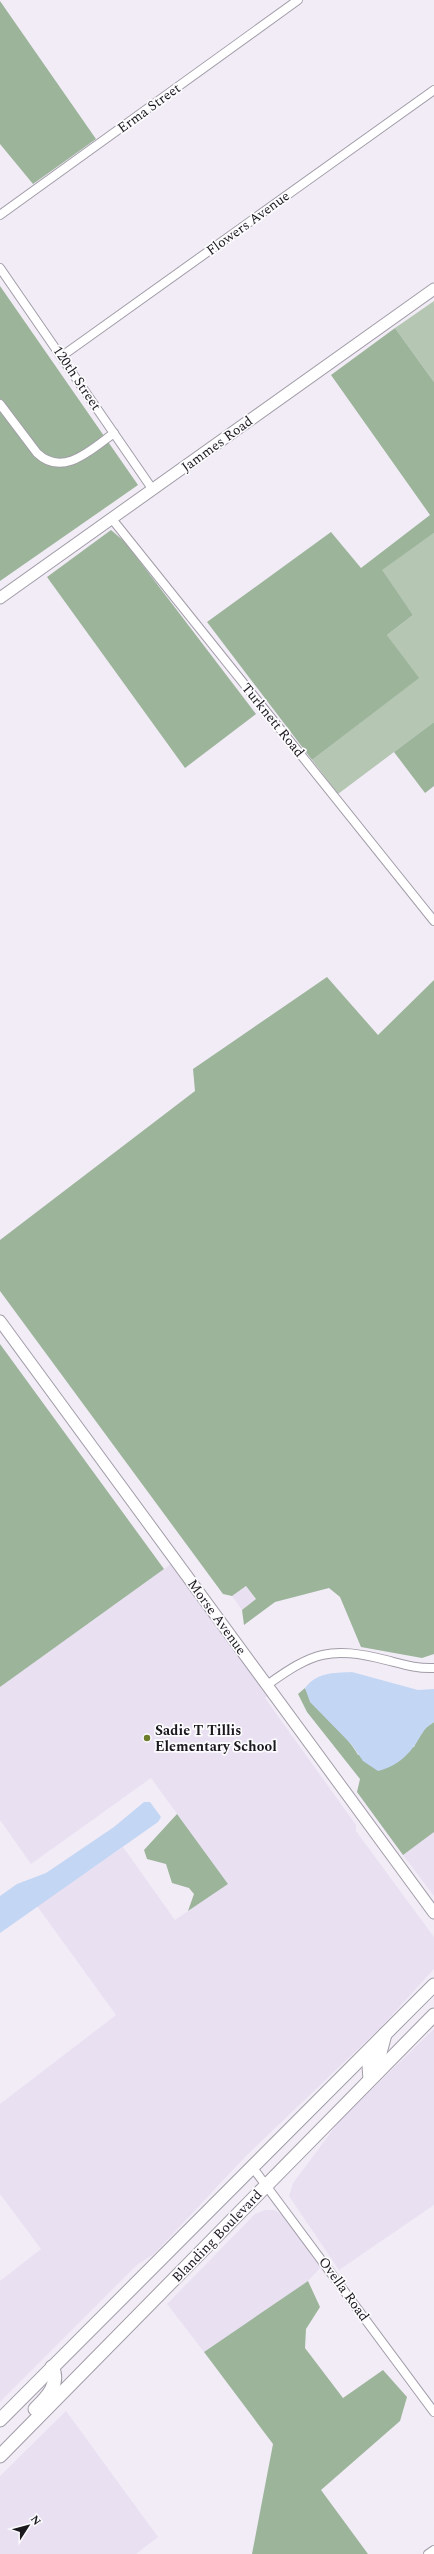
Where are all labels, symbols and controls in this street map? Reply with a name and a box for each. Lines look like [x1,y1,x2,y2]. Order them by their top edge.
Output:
street label: Erma Street [113,78,185,138]
street label: Flowers Avenue [202,185,294,260]
street label: 120th Street [48,341,107,415]
street label: Jammes Road [177,411,257,477]
street label: Turknett Road [236,678,310,762]
street label: Morse Avenue [182,1575,252,1659]
place label: Sadie T Tillis Elementary School [155,1720,277,1757]
marker: Sadie T Tillis Elementary School [142,1733,152,1743]
street label: Blanding Boulevard [167,2185,267,2287]
street label: Ovella Road [313,2252,375,2326]
north arrow [8,2506,48,2546]
text: N [26,2512,45,2529]

